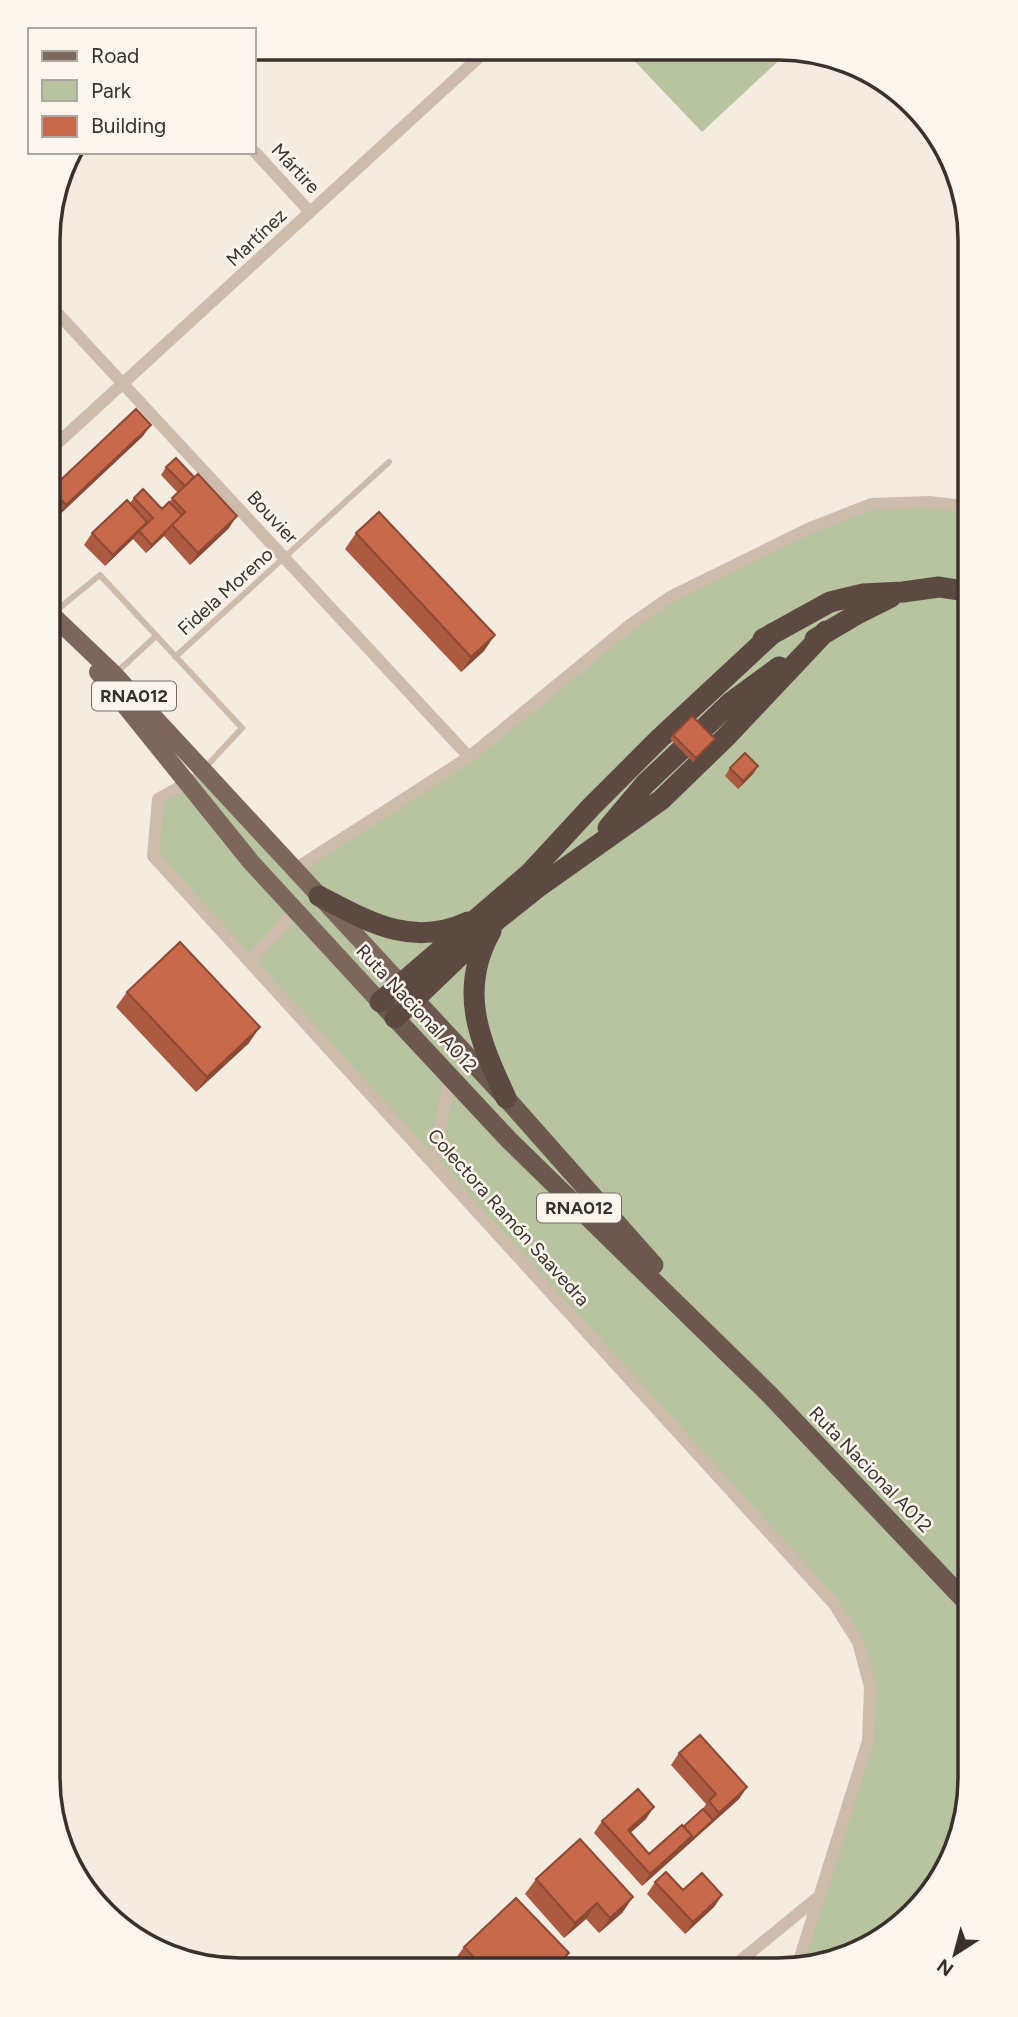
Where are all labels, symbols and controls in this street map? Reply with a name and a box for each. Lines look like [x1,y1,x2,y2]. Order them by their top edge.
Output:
legend [28,28,256,154]
text: Road [91,43,139,68]
text: Park [91,78,132,103]
text: Building [91,113,166,138]
street label: Mártire [267,138,325,198]
street label: Martínez [221,204,291,271]
street label: Bouvier [242,486,303,549]
street label: Fidela Moreno [173,543,278,640]
road number: RNA012 [92,682,176,710]
street label: Ruta Nacional A012 [351,940,482,1077]
street label: Colectora Ramón Saavedra [423,1124,594,1311]
road number: RNA012 [537,1194,621,1223]
street label: Ruta Nacional A012 [804,1401,937,1537]
north arrow [920,1919,990,1989]
text: N [933,1954,958,1981]

